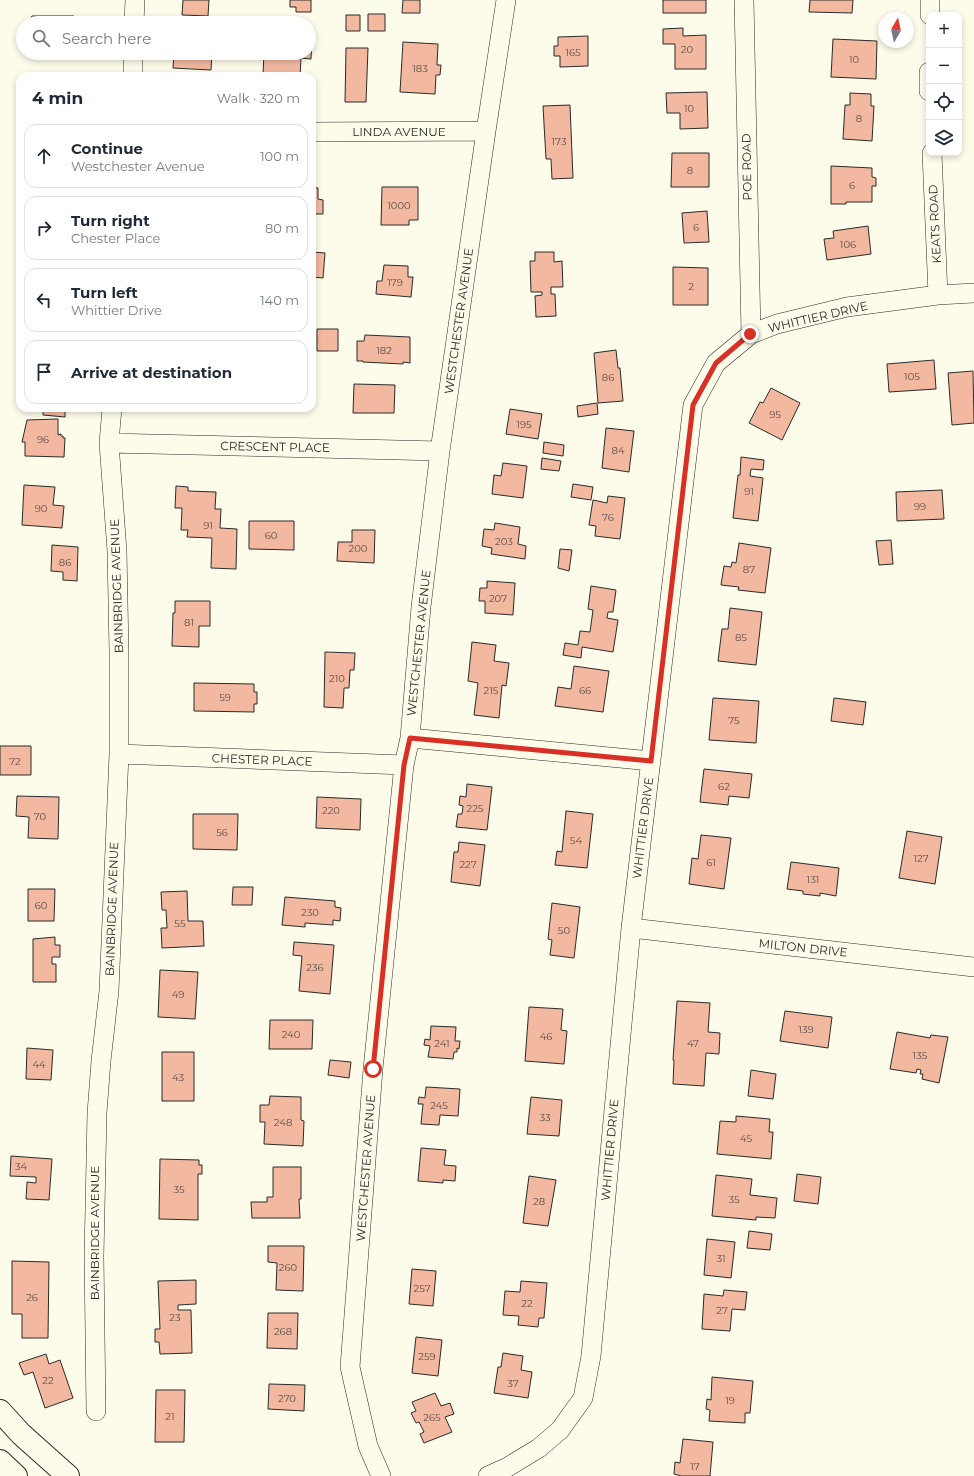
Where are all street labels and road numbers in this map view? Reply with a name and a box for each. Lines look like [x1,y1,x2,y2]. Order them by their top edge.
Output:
street label: LINDA AVENUE [352,124,446,139]
street label: POE ROAD [738,133,755,201]
street label: KEATS ROAD [925,184,944,264]
street label: WESTCHESTER AVENUE [441,247,476,395]
street label: WHITTIER DRIVE [766,298,869,335]
street label: CRESCENT PLACE [220,438,330,455]
street label: BAINBRIDGE AVENUE [107,519,126,653]
street label: WESTCHESTER AVENUE [403,569,434,717]
street label: CHESTER PLACE [211,750,313,769]
street label: WHITTIER DRIVE [629,776,656,880]
street label: BAINBRIDGE AVENUE [102,842,121,976]
street label: MILTON DRIVE [758,935,848,960]
street label: WESTCHESTER AVENUE [353,1094,378,1242]
street label: WHITTIER DRIVE [598,1098,621,1202]
street label: BAINBRIDGE AVENUE [87,1166,102,1300]

